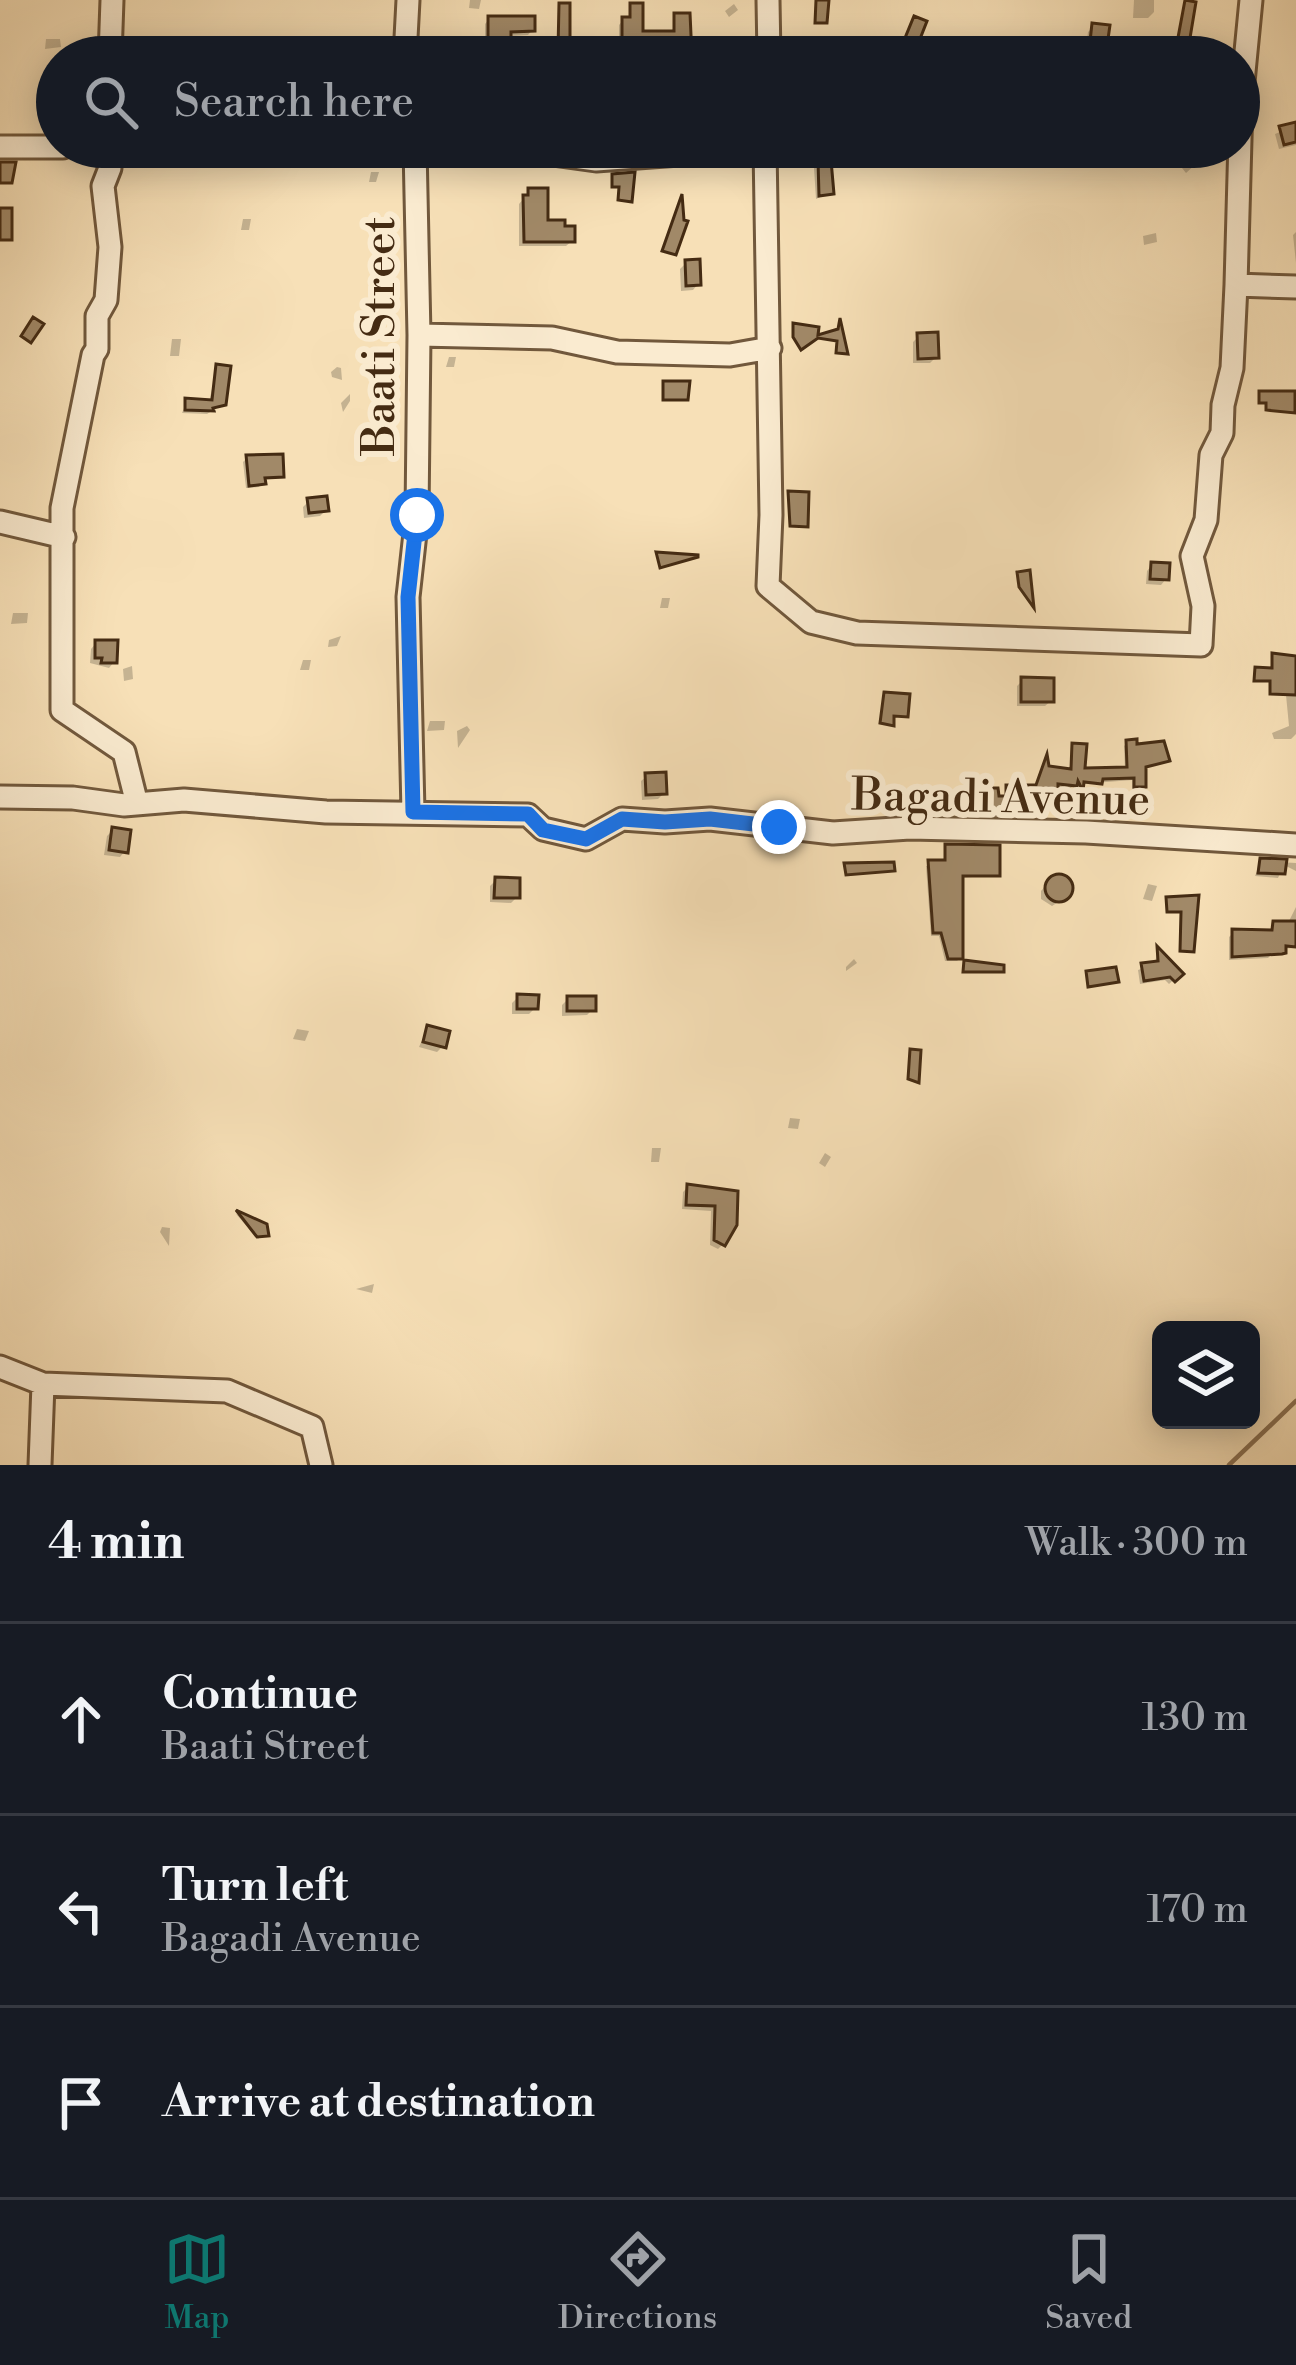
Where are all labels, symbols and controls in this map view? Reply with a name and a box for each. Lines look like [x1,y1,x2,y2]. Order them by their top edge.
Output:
search box [36,36,1260,168]
icon: search [78,69,144,135]
text: Search here [174,74,414,131]
street label: Baati Street [352,216,409,457]
route start [390,488,444,542]
street label: Bagadi Avenue [850,767,1151,830]
route end [752,800,806,854]
map controls [1152,1321,1260,1429]
button: layers [1152,1321,1260,1429]
text: 4 min [48,1511,184,1575]
text: Walk · 300 m [1026,1519,1248,1568]
text: Continue [162,1666,358,1723]
icon: ahead [48,1686,114,1752]
text: 130 m [1142,1694,1248,1743]
text: Baati Street [162,1723,370,1772]
text: Turn left [162,1858,348,1915]
icon: left [48,1878,114,1944]
text: 170 m [1146,1886,1248,1935]
text: Bagadi Avenue [162,1915,421,1964]
icon: arrive [48,2070,114,2136]
text: Arrive at destination [162,2074,595,2131]
tab: Map [164,2226,230,2339]
tab: Directions [558,2226,717,2339]
tab: Saved [1045,2226,1132,2339]

